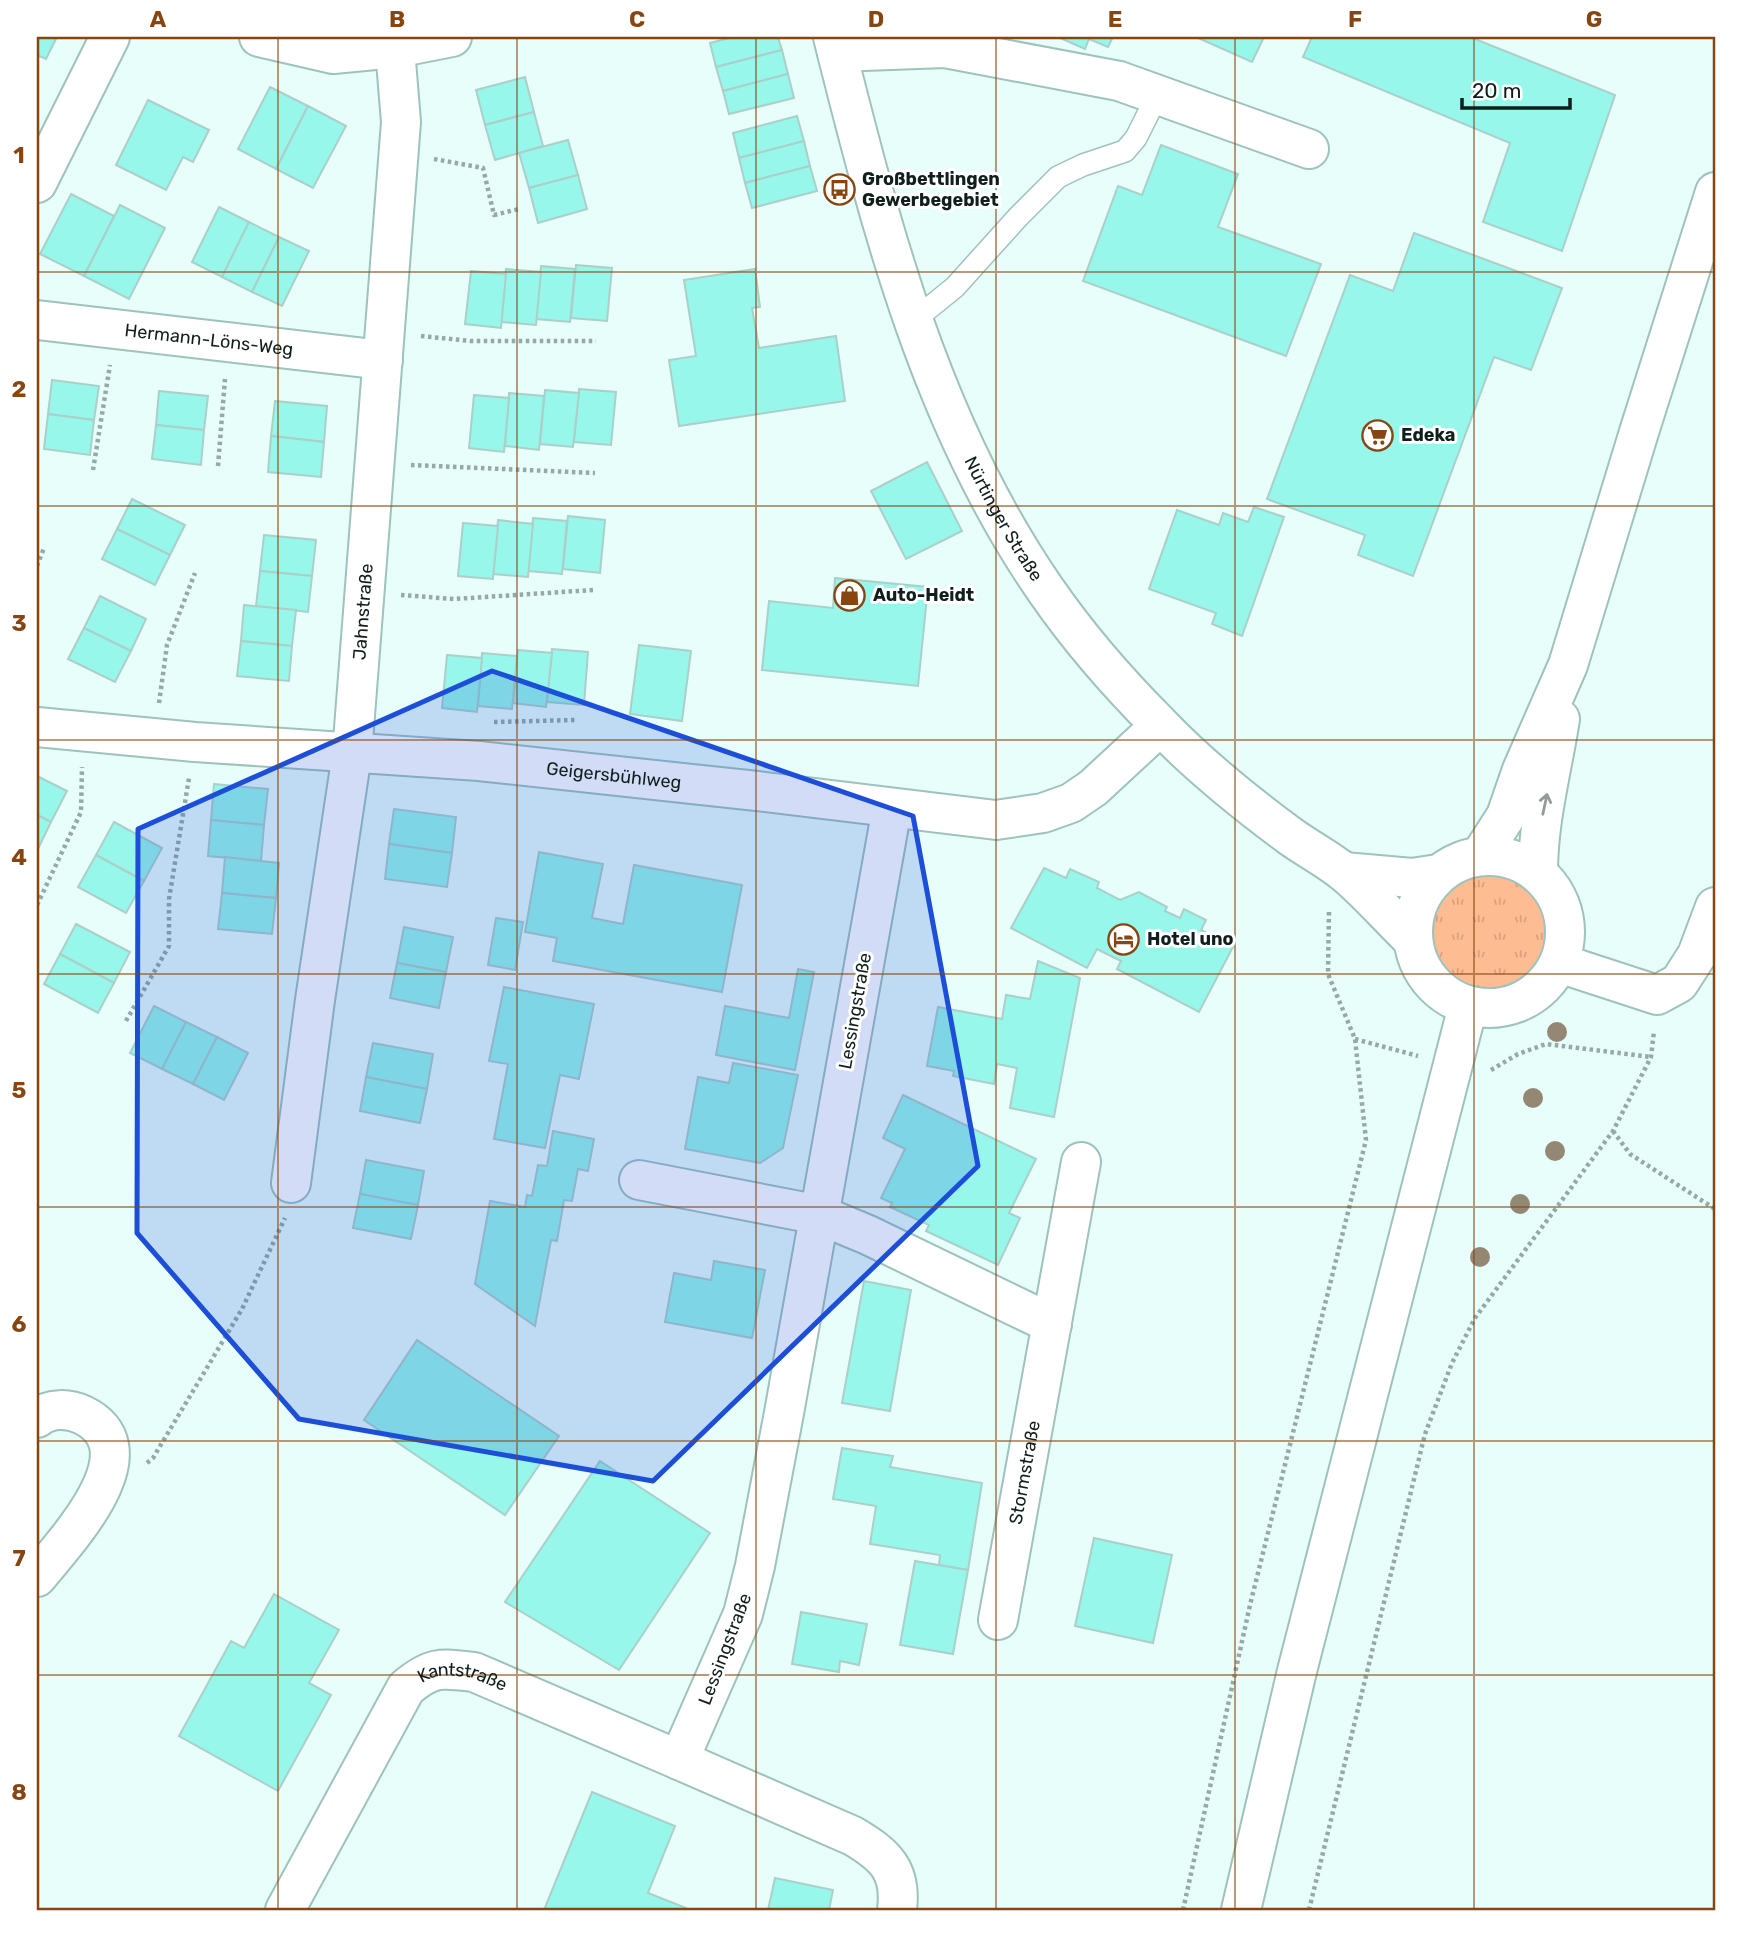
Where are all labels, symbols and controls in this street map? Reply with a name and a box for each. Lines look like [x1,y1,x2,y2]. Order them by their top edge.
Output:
text: A [150,5,167,33]
text: B [389,5,405,33]
text: C [629,5,645,33]
text: D [868,5,884,33]
text: E [1108,5,1122,33]
text: F [1348,5,1362,33]
text: G [1586,5,1602,33]
scale bar [1462,66,1570,110]
text: 20 m [1472,78,1521,103]
text: 1 [13,141,25,169]
place label: Großbettlingen Gewerbegebiet [862,168,1000,211]
bus stop icon: Großbettlingen Gewerbegebiet [822,172,856,206]
street label: Hermann-Löns-Weg [123,319,294,361]
text: 2 [12,375,26,403]
supermarket icon: Edeka [1361,418,1395,452]
place label: Edeka [1401,424,1455,446]
street label: Nürtinger Straße [960,453,1048,585]
street label: Jahnstraße [348,563,378,661]
shop icon: Auto-Heidt [833,578,867,612]
place label: Auto-Heidt [873,584,974,606]
text: 3 [11,609,27,637]
street label: Geigersbühlweg [545,757,682,794]
one-way arrow [1538,793,1552,816]
text: 4 [11,843,27,871]
hotel icon: Hotel uno [1107,922,1141,956]
place label: Hotel uno [1147,928,1234,950]
street label: Lessingstraße [834,951,876,1071]
text: 5 [12,1076,27,1104]
text: 6 [12,1310,27,1338]
street label: Stormstraße [1005,1419,1045,1526]
text: 7 [12,1544,26,1572]
street label: Lessingstraße [694,1590,756,1708]
street label: Kantstraße [413,1658,510,1696]
text: 8 [11,1778,27,1806]

